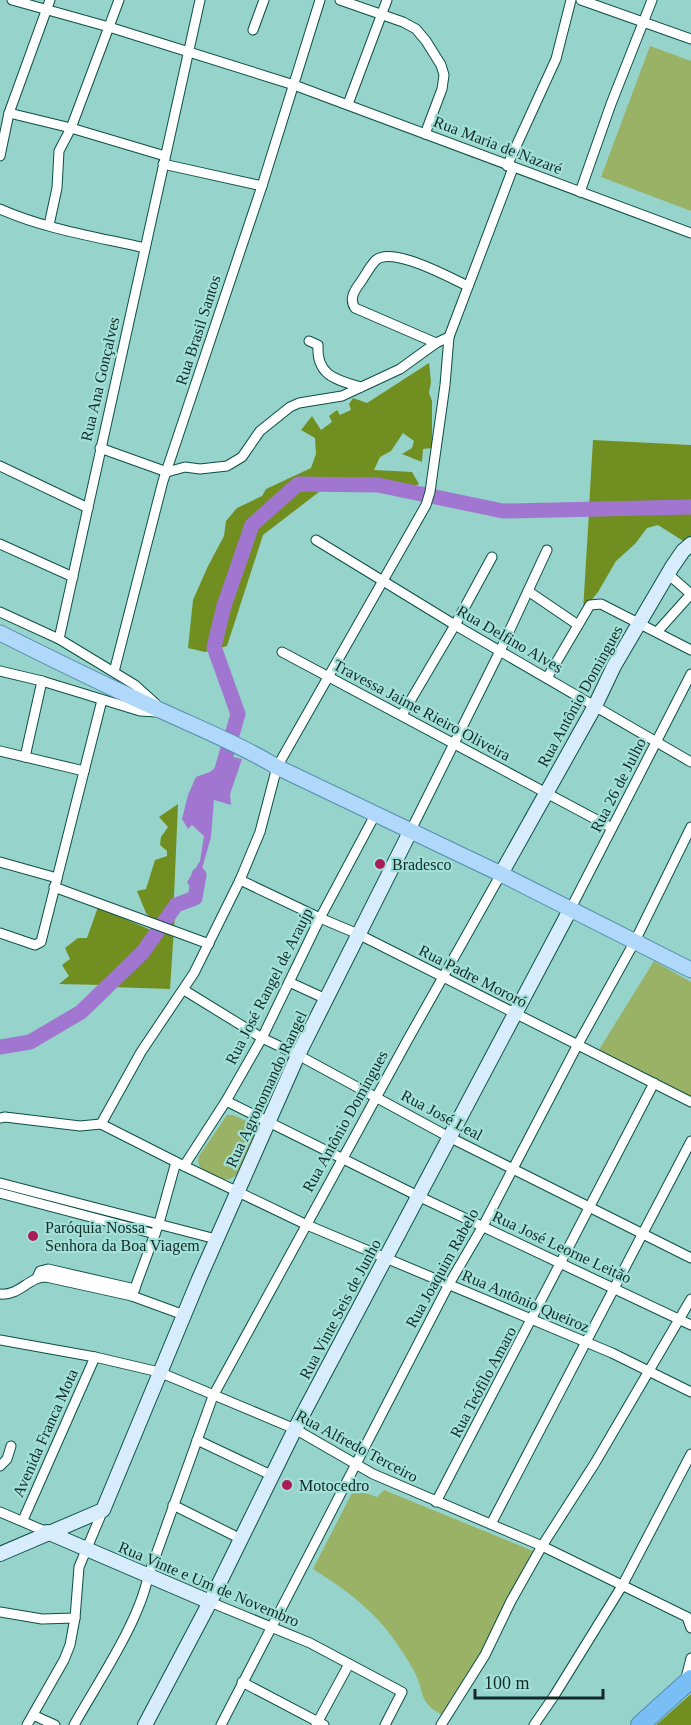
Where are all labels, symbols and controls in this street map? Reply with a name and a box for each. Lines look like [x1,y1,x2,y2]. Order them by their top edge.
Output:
street label: Rua Maria de Nazaré [431,113,565,177]
street label: Rua Brasil Santos [172,273,224,387]
street label: Rua Ana Gonçalves [77,315,124,443]
street label: Rua Delfino Alves [454,602,566,676]
street label: Rua Antônio Domingues [534,622,627,770]
street label: Travessa Jaime Rieiro Oliveira [331,656,513,764]
street label: Rua 26 de Julho [587,735,649,835]
place label: Bradesco [392,856,452,873]
marker: Bradesco [373,857,387,871]
street label: Rua José Rangel de Araujp [222,905,317,1068]
street label: Rua Padre Mororó [416,941,530,1011]
street label: Rua Agronomando Rangel [222,1008,311,1170]
street label: Rua Antônio Domingues [299,1047,392,1195]
street label: Rua José Leal [398,1086,486,1144]
street label: Rua Joaquim Rabelo [402,1206,483,1331]
street label: Rua José Leorne Leitão [490,1207,634,1287]
place label: Paróquia Nossa Senhora da Boa Viagem [45,1219,200,1255]
marker: Paróquia Nossa Senhora da Boa Viagem [26,1229,40,1243]
street label: Rua Vinte Seis de Junho [296,1236,384,1382]
street label: Rua Antônio Queiroz [460,1266,592,1336]
street label: Rua Teófilo Amaro [447,1324,519,1440]
street label: Avenida Franca Mota [9,1366,81,1500]
street label: Rua Alfredo Terceiro [293,1407,421,1485]
place label: Motocedro [299,1477,369,1494]
marker: Motocedro [280,1478,294,1492]
street label: Rua Vinte e Um de Novembro [116,1538,302,1630]
scale bar [475,1662,602,1700]
text: 100 m [484,1673,530,1693]

